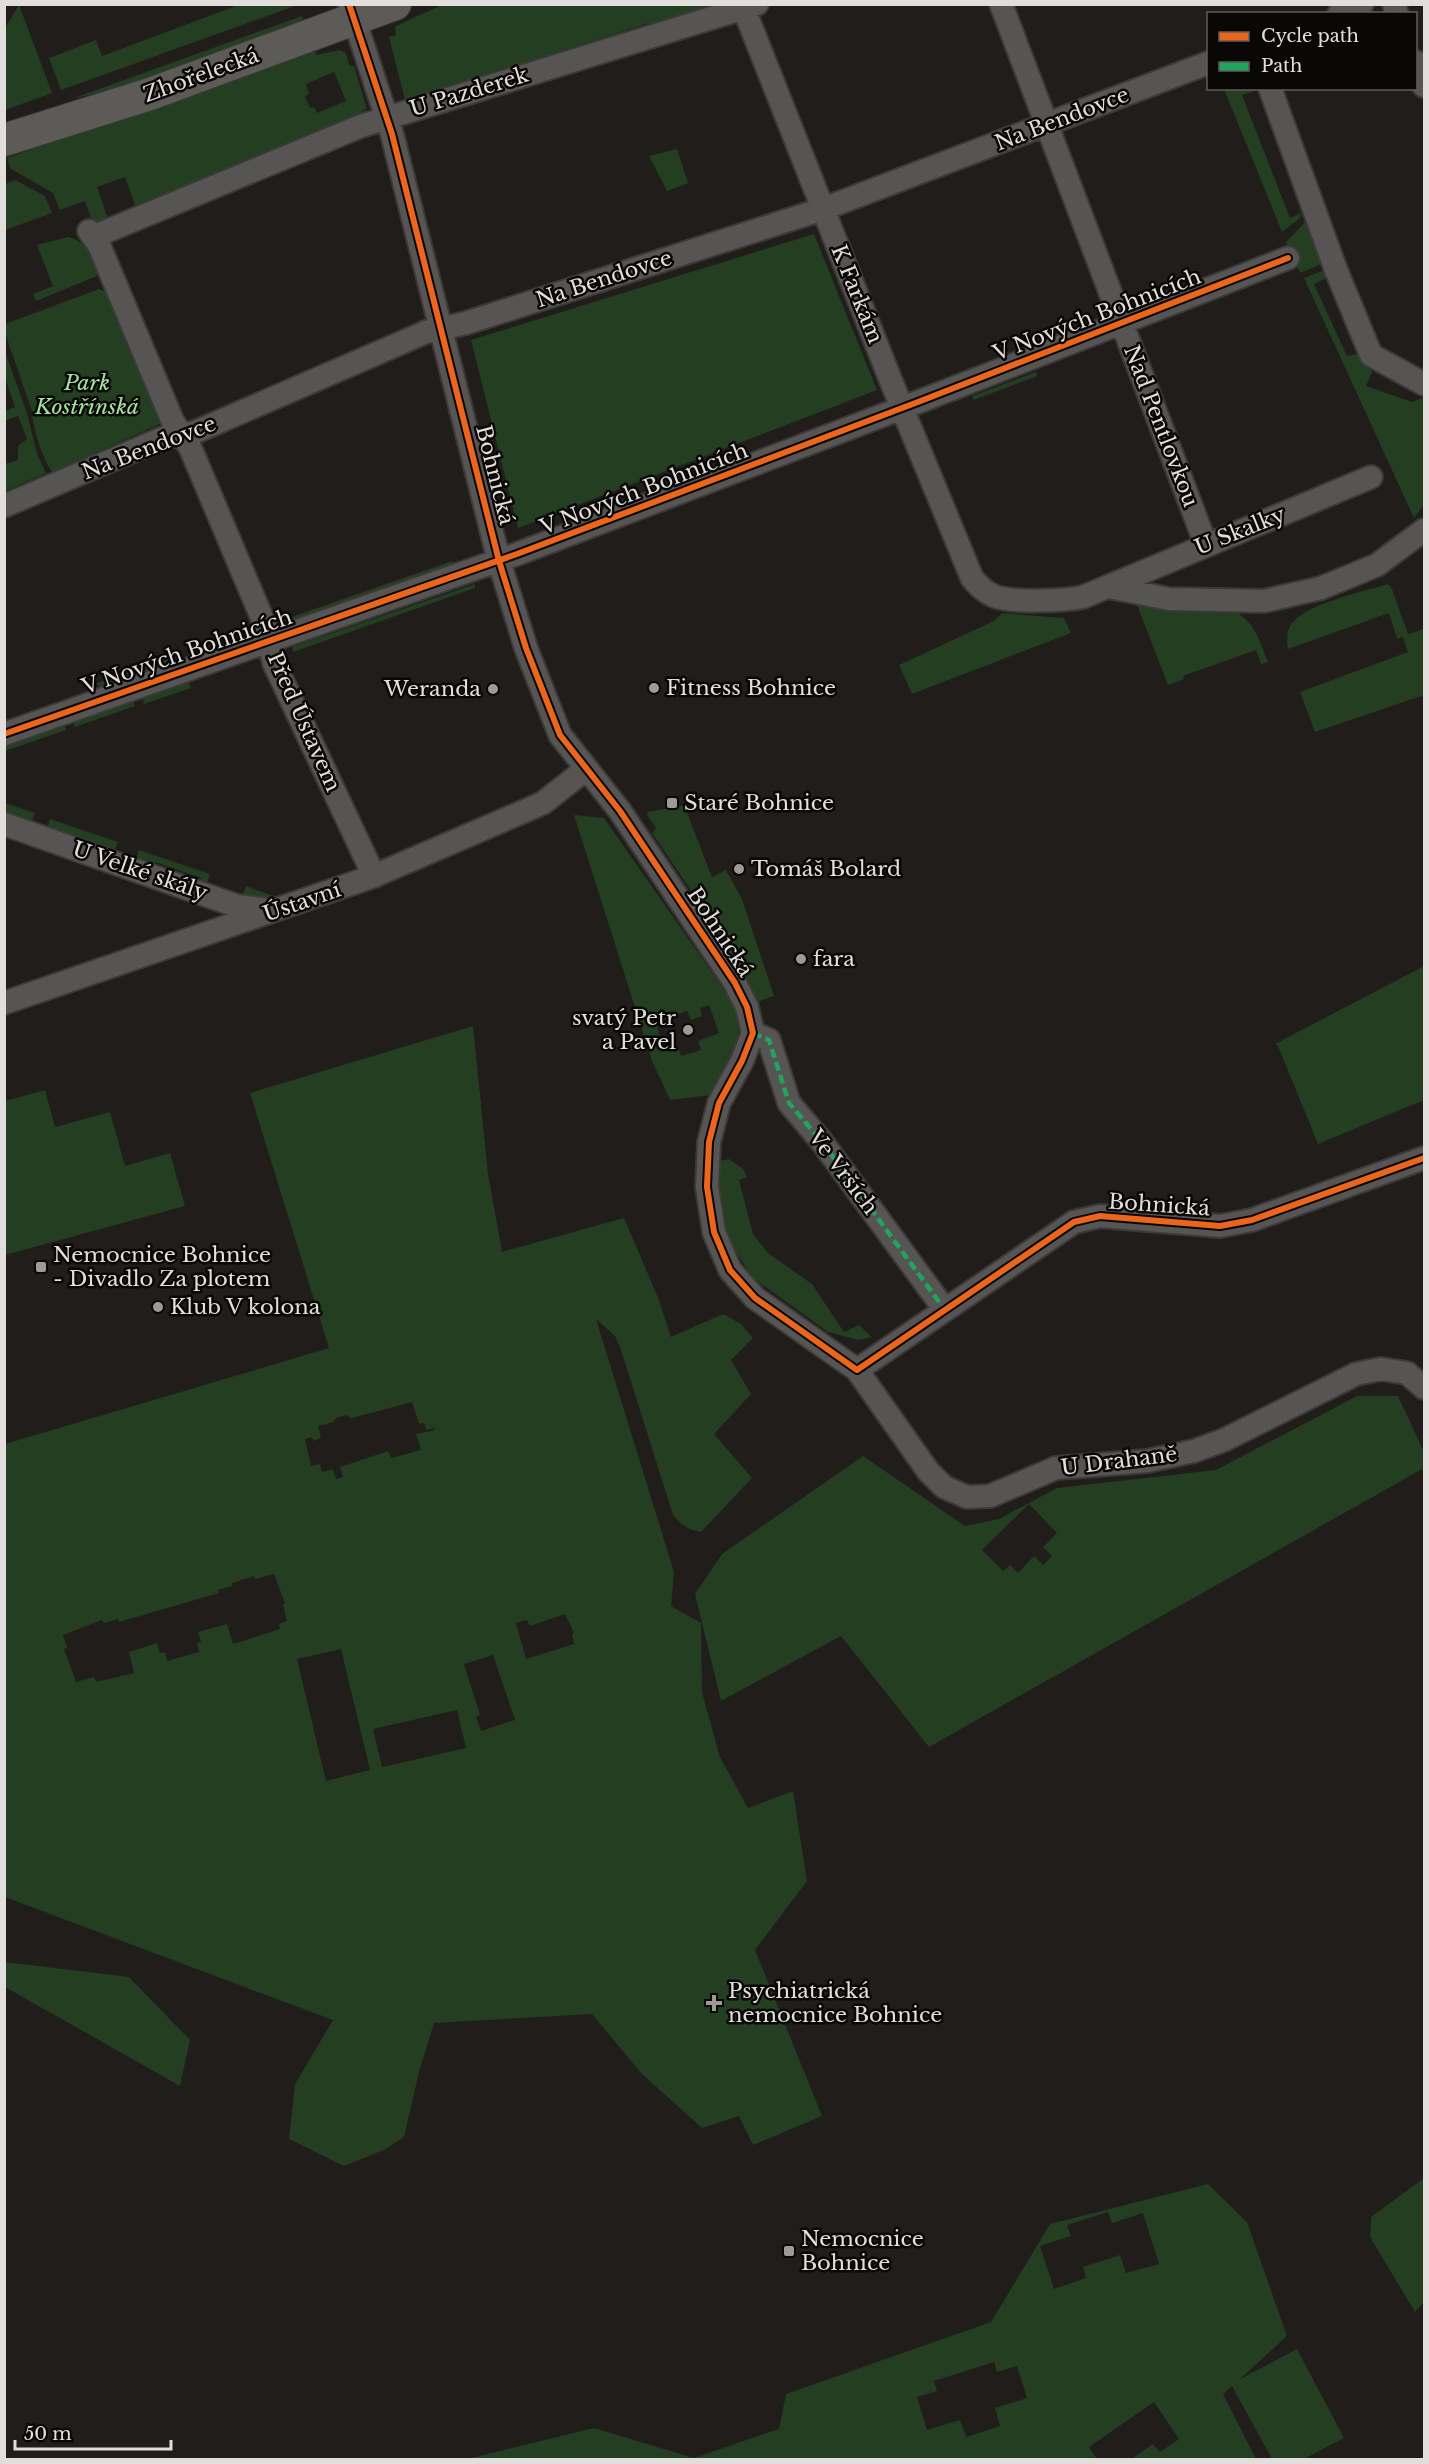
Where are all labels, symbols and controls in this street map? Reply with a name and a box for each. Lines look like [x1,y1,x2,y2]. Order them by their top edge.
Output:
legend [1207,12,1417,90]
text: Cycle path [1261,25,1359,47]
street label: Zhořelecká [140,42,263,108]
text: Path [1261,55,1302,77]
street label: U Pazderek [407,62,531,122]
street label: Na Bendovce [991,82,1133,156]
street label: K Farkám [825,241,889,347]
street label: Na Bendovce [533,245,675,313]
street label: V Nových Bohnicích [988,263,1205,367]
street label: Nad Pentlovkou [1118,342,1204,510]
park label: Park Kostřínská [34,370,139,420]
street label: Na Bendovce [78,411,220,485]
street label: Bohnická [470,422,520,528]
street label: V Nových Bohnicích [535,437,752,541]
street label: U Skalky [1191,501,1290,561]
street label: V Nových Bohnicích [77,604,296,701]
street label: Před Ústavem [262,648,346,796]
place label: Fitness Bohnice [666,675,836,701]
place label: Weranda [383,676,481,702]
marker: Fitness Bohnice [647,681,661,695]
marker: Weranda [486,682,500,696]
place label: Staré Bohnice [684,790,834,816]
marker: Staré Bohnice [665,796,679,810]
street label: U Velké skály [69,836,212,906]
place label: Tomáš Bolard [751,856,901,882]
marker: Tomáš Bolard [732,862,746,876]
street label: Ústavní [260,876,345,927]
street label: Bohnická [681,882,759,982]
place label: fara [813,946,855,972]
marker: fara [794,952,808,966]
place label: svatý Petr a Pavel [572,1005,676,1055]
marker: svatý Petr a Pavel [681,1023,695,1037]
street label: Ve Vrších [802,1124,883,1220]
street label: Bohnická [1107,1188,1211,1222]
place label: Nemocnice Bohnice - Divadlo Za plotem [53,1242,271,1292]
marker: Nemocnice Bohnice - Divadlo Za plotem [34,1260,48,1274]
place label: Klub V kolona [170,1294,321,1320]
marker: Klub V kolona [151,1300,165,1314]
street label: U Drahaně [1059,1441,1179,1481]
place label: Psychiatrická nemocnice Bohnice [728,1978,942,2028]
marker: Psychiatrická nemocnice Bohnice [705,1994,723,2012]
place label: Nemocnice Bohnice [801,2226,924,2276]
marker: Nemocnice Bohnice [782,2244,796,2258]
scale bar [15,2413,171,2451]
text: 50 m [24,2423,72,2445]

